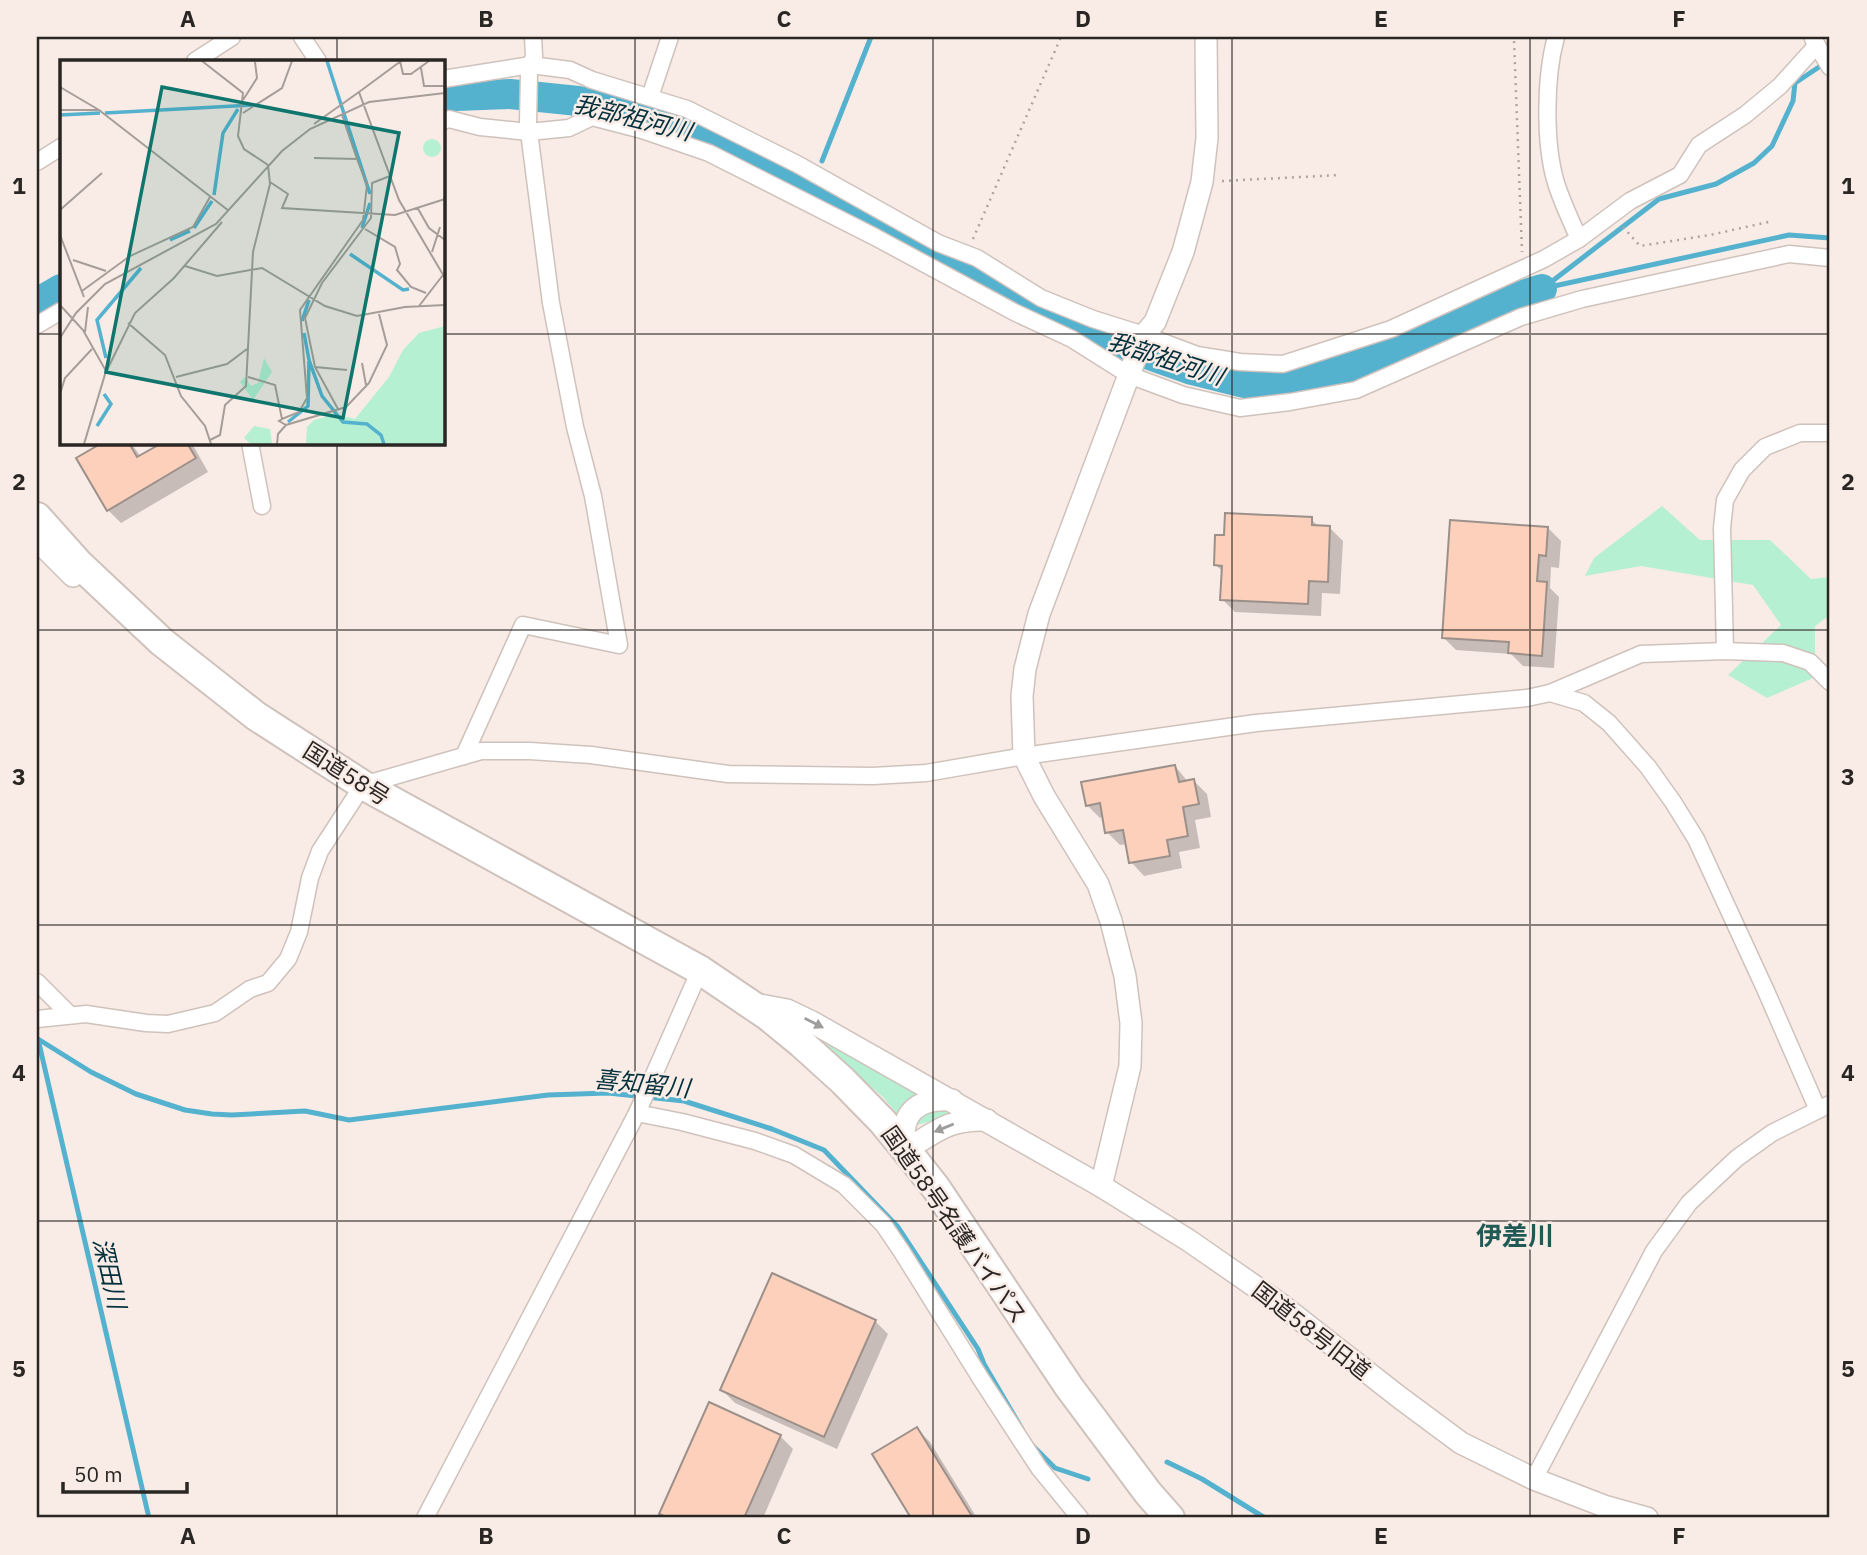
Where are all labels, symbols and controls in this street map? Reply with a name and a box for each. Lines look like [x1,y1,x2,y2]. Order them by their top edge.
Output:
text: A [180,3,196,33]
text: B [478,3,494,33]
text: C [777,3,792,33]
text: D [1075,3,1091,33]
text: E [1374,3,1388,33]
text: F [1672,3,1686,33]
inset map [60,60,444,444]
water label: 我部祖河川 [571,87,698,148]
text: 1 [12,170,26,200]
text: 1 [1841,170,1855,200]
water label: 我部祖河川 [1104,324,1231,393]
text: 2 [12,466,26,496]
text: 2 [1841,466,1855,496]
street label: 国道58号 [298,735,396,811]
text: 3 [12,761,26,791]
text: 3 [1841,761,1855,791]
one-way arrow [804,1017,824,1029]
text: 4 [12,1057,26,1087]
text: 4 [1841,1057,1855,1087]
water label: 喜知留川 [593,1062,694,1104]
street label: 国道58号名護バイパス [876,1119,1034,1329]
one-way arrow [933,1122,954,1133]
district label: 伊差川 [1476,1218,1554,1252]
water label: 深田川 [86,1234,134,1315]
street label: 国道58号旧道 [1247,1274,1377,1386]
text: 5 [12,1353,26,1383]
text: 5 [1841,1353,1855,1383]
scale bar [63,1450,187,1494]
text: 50 m [74,1460,123,1488]
text: A [180,1520,196,1550]
text: B [478,1520,494,1550]
text: C [777,1520,792,1550]
text: D [1075,1520,1091,1550]
text: E [1374,1520,1388,1550]
text: F [1672,1520,1686,1550]

